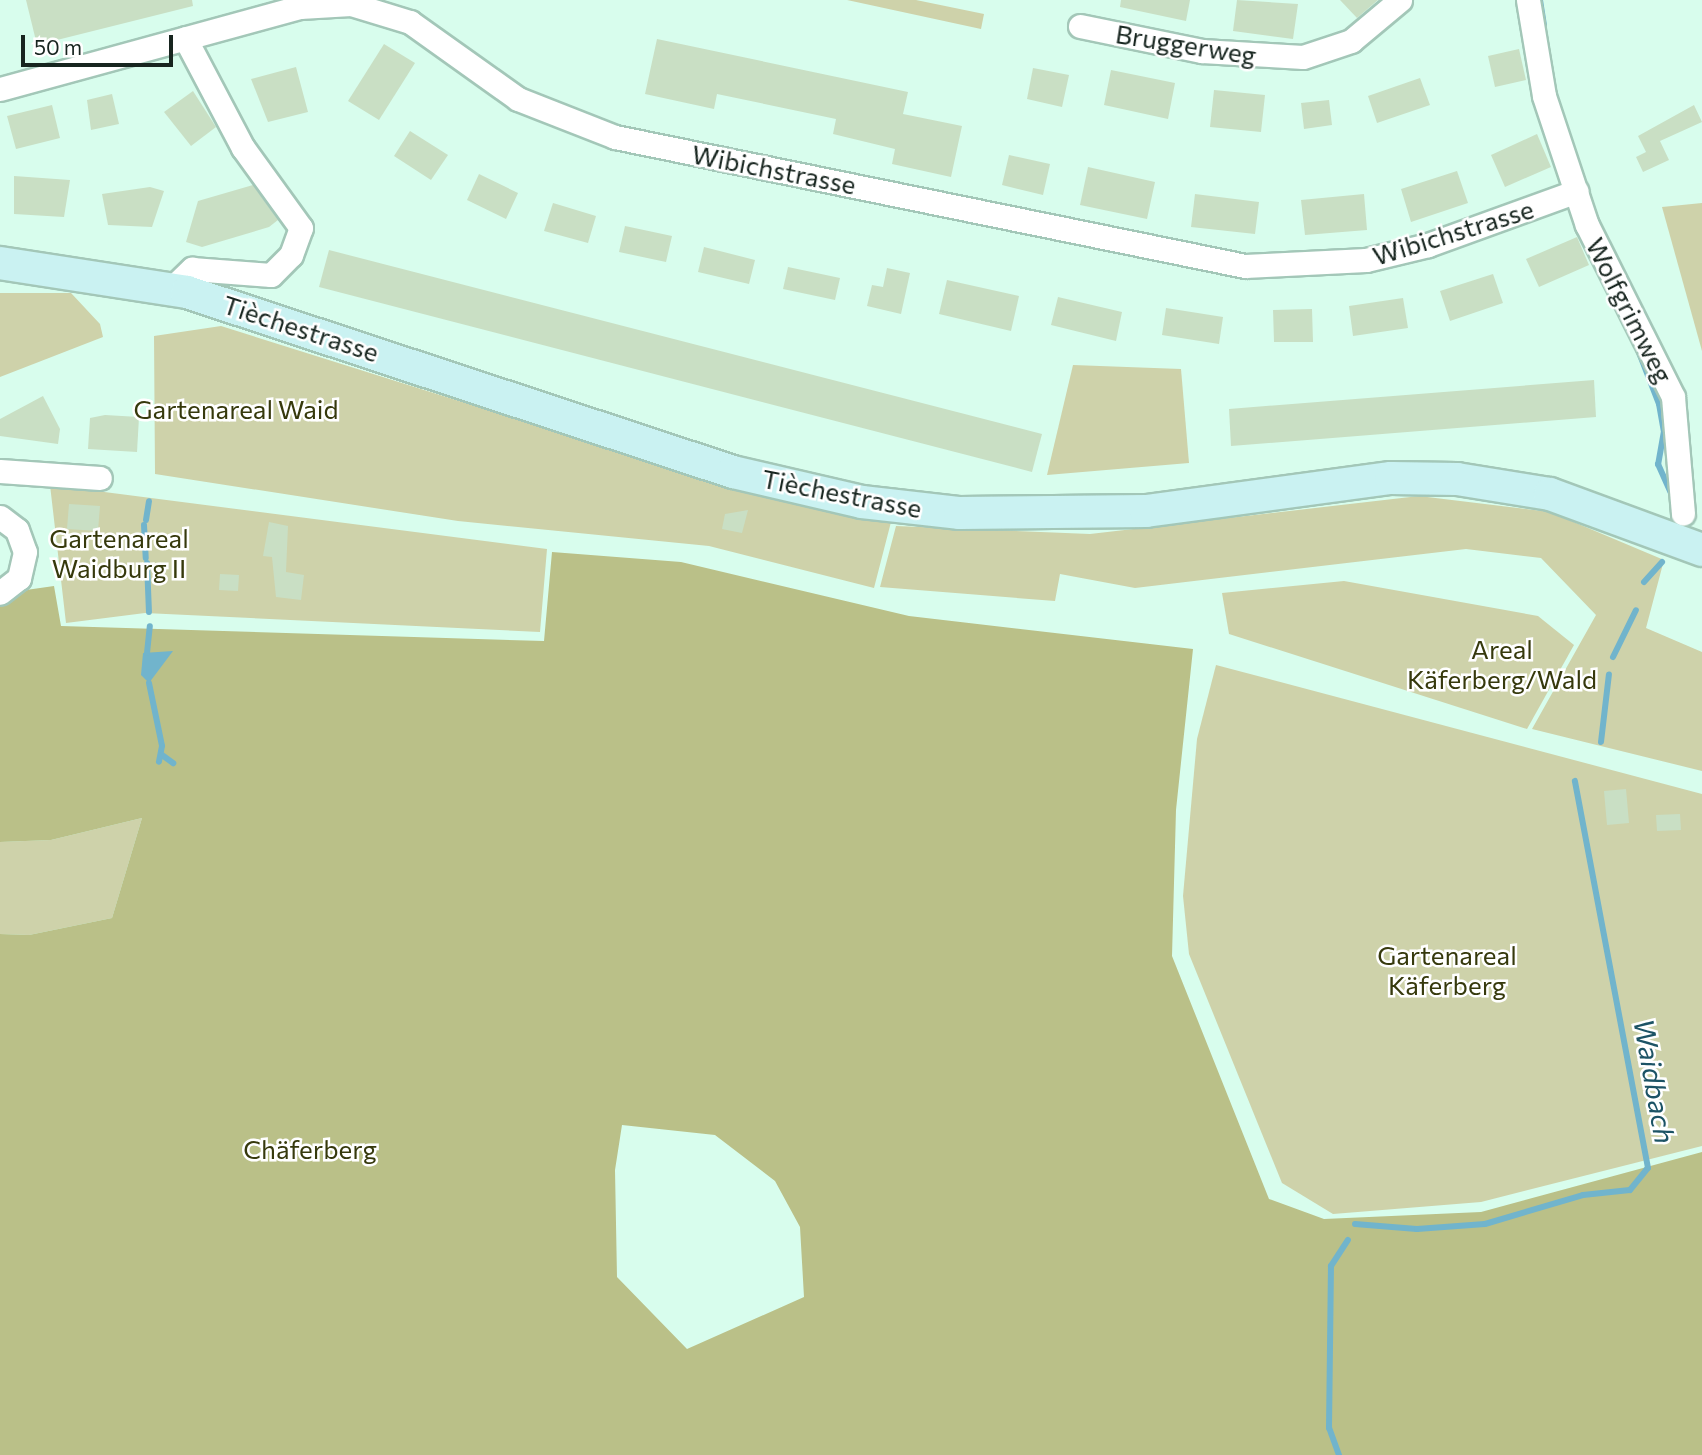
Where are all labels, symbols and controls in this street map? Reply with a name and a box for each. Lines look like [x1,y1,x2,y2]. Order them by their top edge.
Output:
street label: Bruggerweg [1113,17,1259,71]
scale bar [24,21,177,65]
text: 50 m [34,34,82,59]
street label: Wibichstrasse [689,138,859,200]
street label: Wibichstrasse [1369,193,1537,271]
street label: Wolfgrimweg [1580,232,1680,388]
street label: Tièchestrasse [219,288,383,368]
park label: Gartenareal Waid [133,393,339,425]
street label: Tièchestrasse [760,462,924,524]
park label: Gartenareal Waidburg II [49,522,189,584]
park label: Areal Käferberg/Wald [1407,633,1597,694]
park label: Gartenareal Käferberg [1377,939,1517,1000]
water label: Waidbach [1627,1016,1683,1146]
park label: Chäferberg [243,1133,377,1165]

